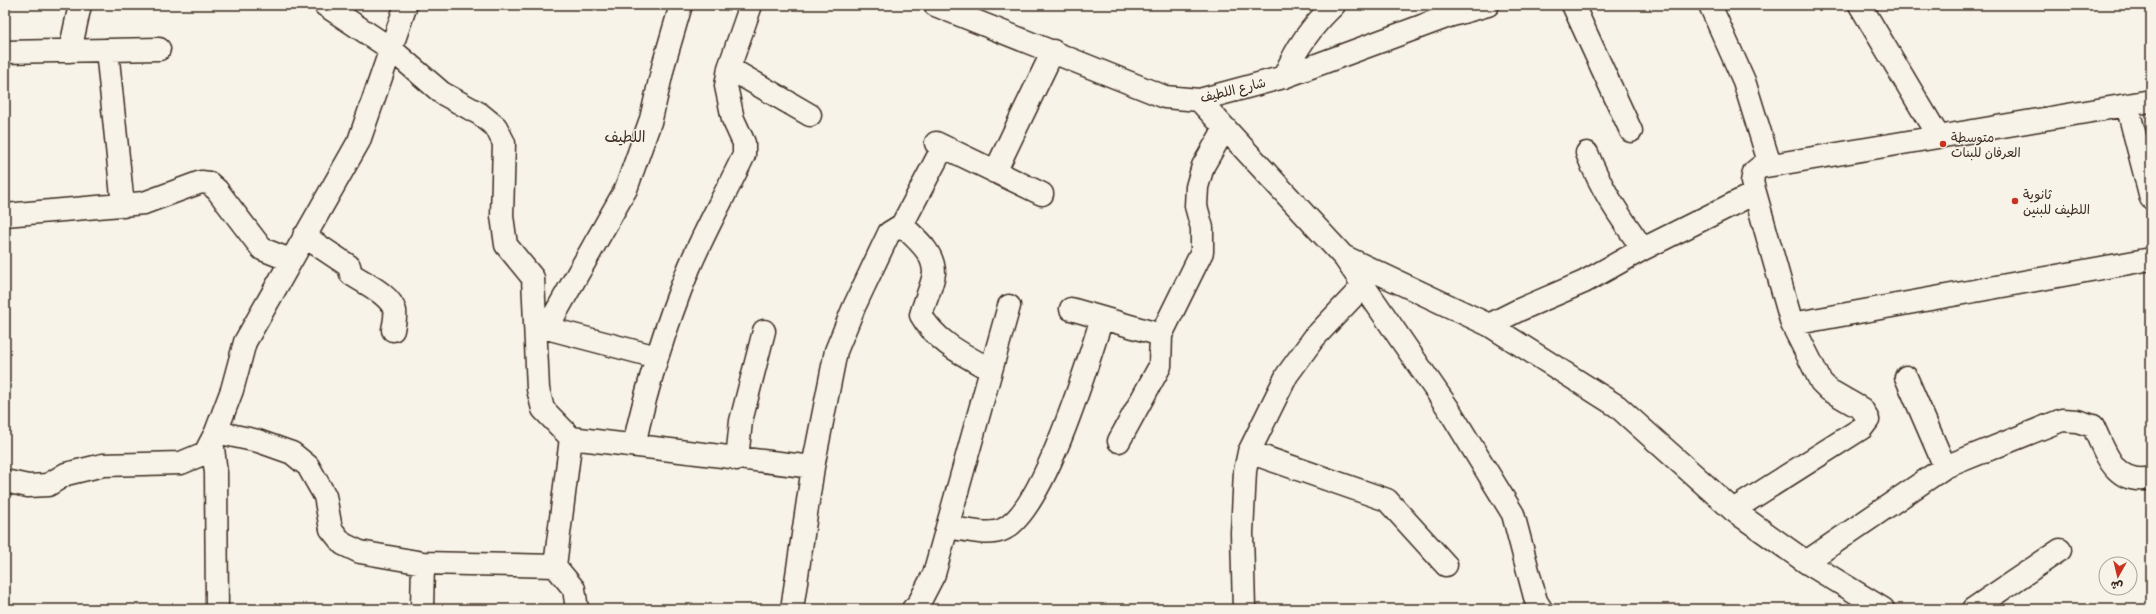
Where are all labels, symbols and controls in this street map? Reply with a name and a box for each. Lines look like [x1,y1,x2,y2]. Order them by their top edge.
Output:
street label: شارع اللطيف [1198,71,1268,109]
district label: اللطيف [604,124,646,150]
place label: متوسطة العرفان للبنات [1951,126,2021,164]
marker: متوسطة العرفان للبنات [1938,139,1948,149]
place label: ثانوية اللطيف للبنين [2023,183,2090,221]
marker: ثانوية اللطيف للبنين [2010,196,2020,206]
north arrow [2098,556,2138,596]
text: ش [2109,575,2124,596]

